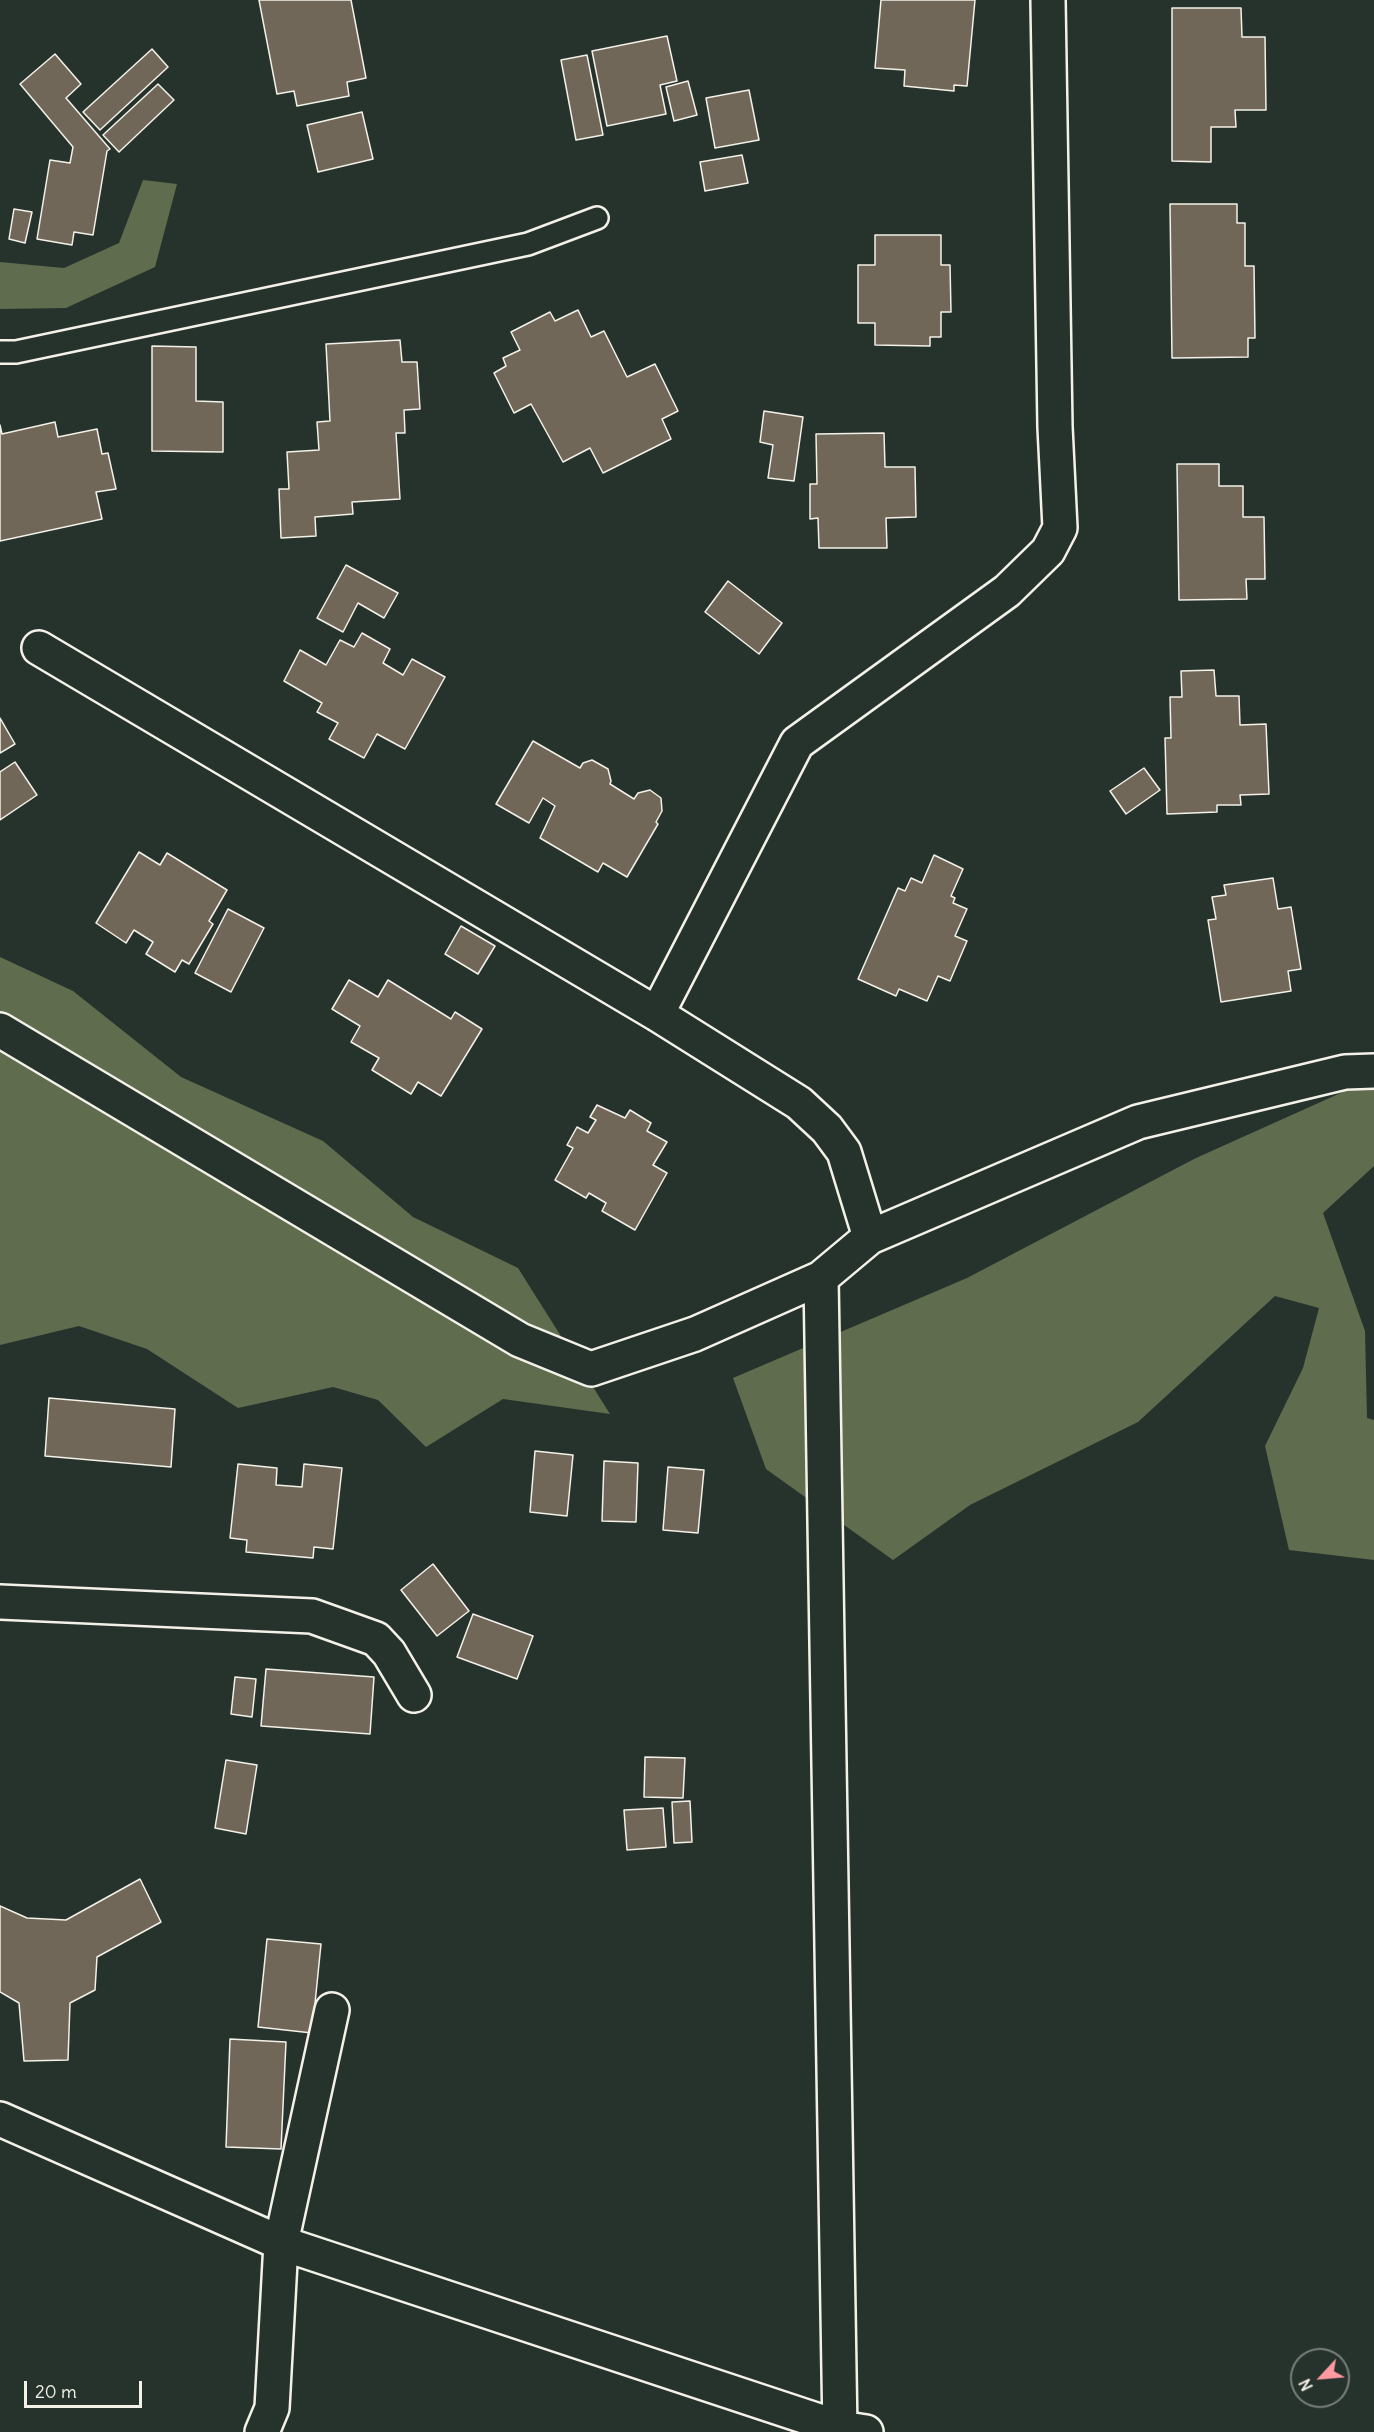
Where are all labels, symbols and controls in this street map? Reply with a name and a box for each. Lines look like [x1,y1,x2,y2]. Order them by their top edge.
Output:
north arrow [1290,2348,1350,2408]
scale bar [27,2369,146,2407]
text: N [1294,2376,1317,2394]
text: 20 m [35,2380,77,2403]

